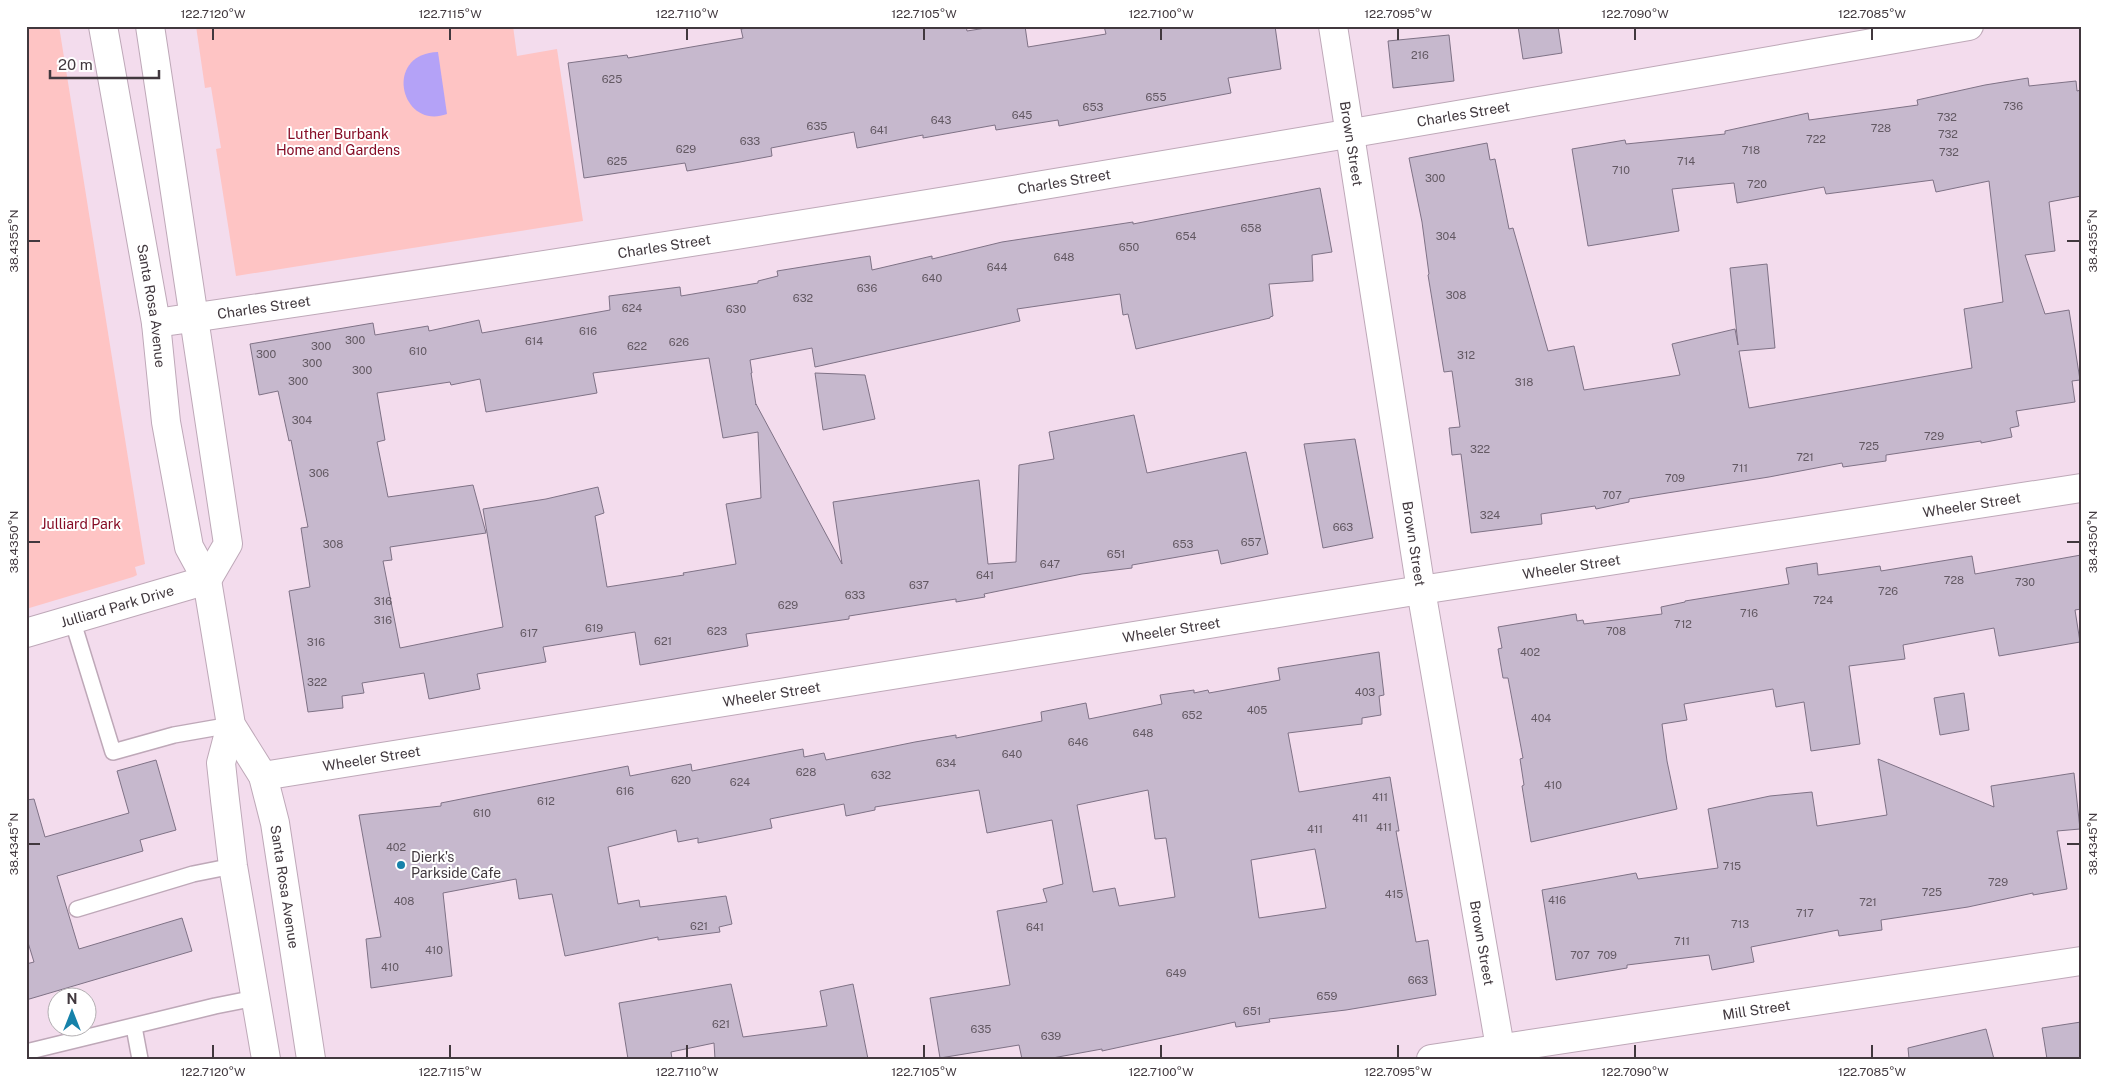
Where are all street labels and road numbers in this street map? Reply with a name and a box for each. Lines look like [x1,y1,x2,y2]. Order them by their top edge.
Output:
street label: Charles Street [1416,98,1511,130]
street label: Brown Street [1337,100,1366,187]
street label: Charles Street [1016,166,1112,197]
street label: Charles Street [617,231,712,262]
street label: Santa Rosa Avenue [134,243,168,368]
street label: Charles Street [216,293,312,322]
street label: Wheeler Street [1921,489,2022,520]
street label: Brown Street [1399,500,1428,587]
street label: Wheeler Street [1521,551,1621,582]
street label: Julliard Park Drive [59,582,176,630]
street label: Wheeler Street [1121,614,1221,646]
street label: Wheeler Street [721,679,822,710]
street label: Wheeler Street [321,743,422,774]
street label: Santa Rosa Avenue [267,824,302,950]
street label: Brown Street [1467,899,1497,987]
street label: Mill Street [1721,997,1791,1023]

